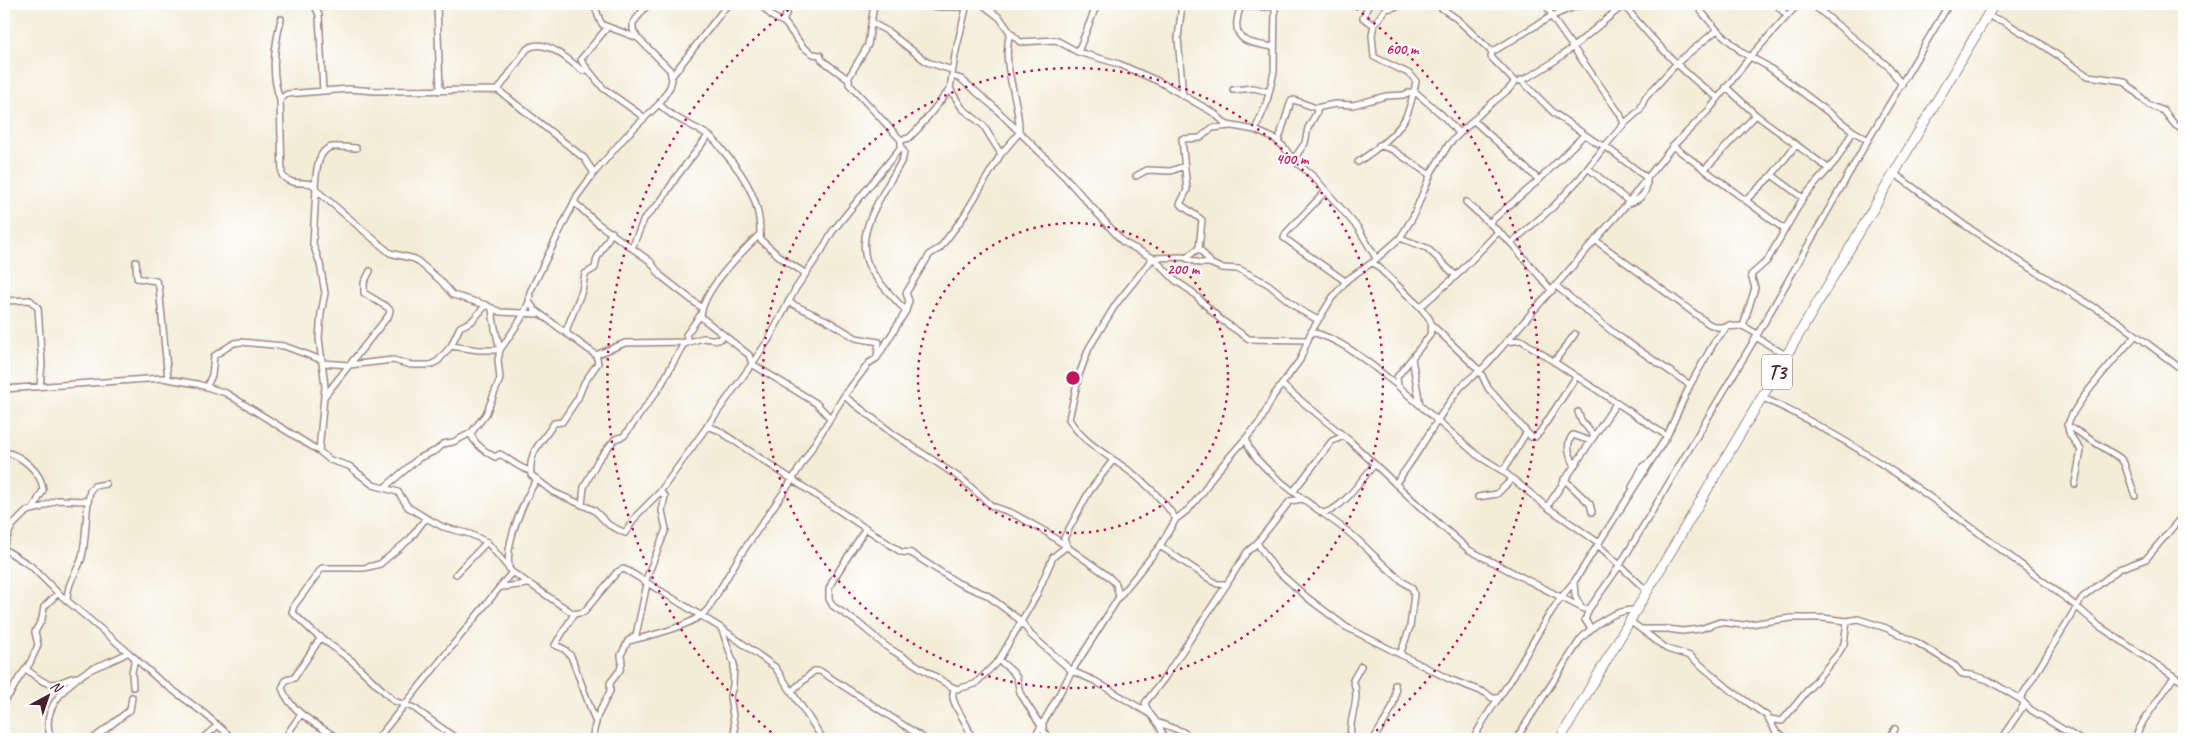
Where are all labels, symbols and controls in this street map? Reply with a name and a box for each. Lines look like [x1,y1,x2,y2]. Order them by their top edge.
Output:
text: 600 m [1386,40,1420,59]
text: 400 m [1276,150,1310,169]
text: 200 m [1167,260,1201,279]
road number: T3 [1762,354,1792,390]
centre of rings [1064,369,1082,387]
north arrow [22,670,72,720]
text: N [47,677,67,697]

